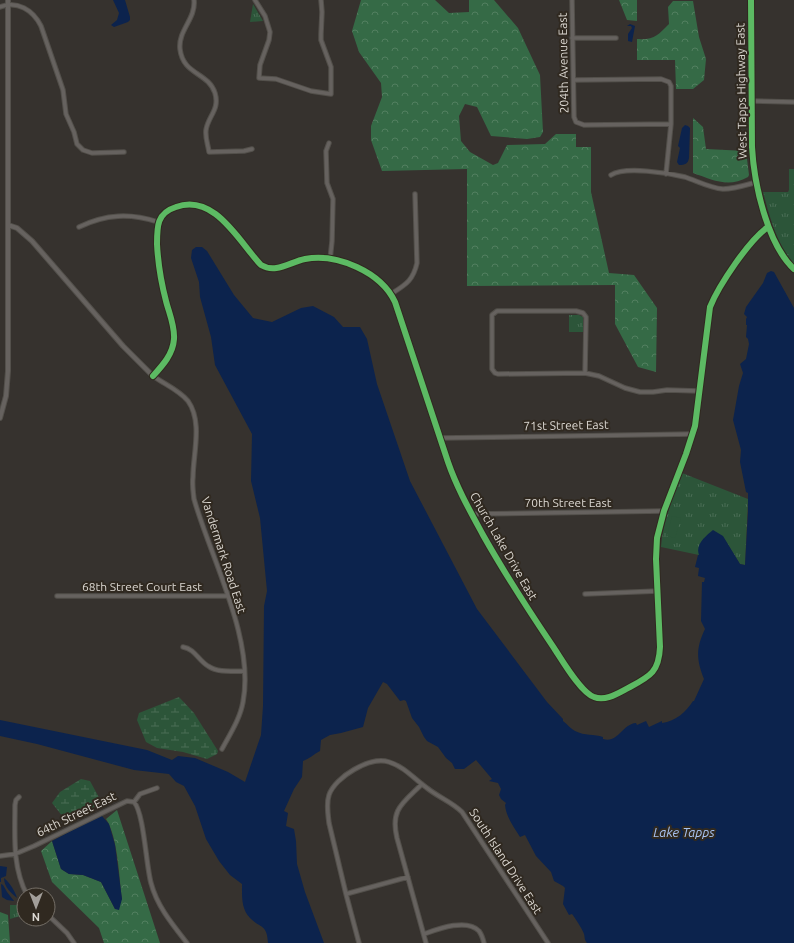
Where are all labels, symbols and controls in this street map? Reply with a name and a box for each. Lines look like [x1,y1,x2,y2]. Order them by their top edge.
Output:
street label: 204th Avenue East [556,12,570,113]
street label: West Tapps Highway East [733,22,749,159]
street label: 71st Street East [523,418,609,432]
street label: Church Lake Drive East [468,490,540,602]
street label: Vandermark Road East [199,495,249,615]
street label: 70th Street East [525,496,612,509]
street label: 68th Street Court East [82,580,202,593]
street label: 64th Street East [34,789,118,839]
street label: South Island Drive East [467,806,545,916]
water label: Lake Tapps [653,825,715,839]
north arrow [16,887,56,927]
text: N [32,911,40,923]

